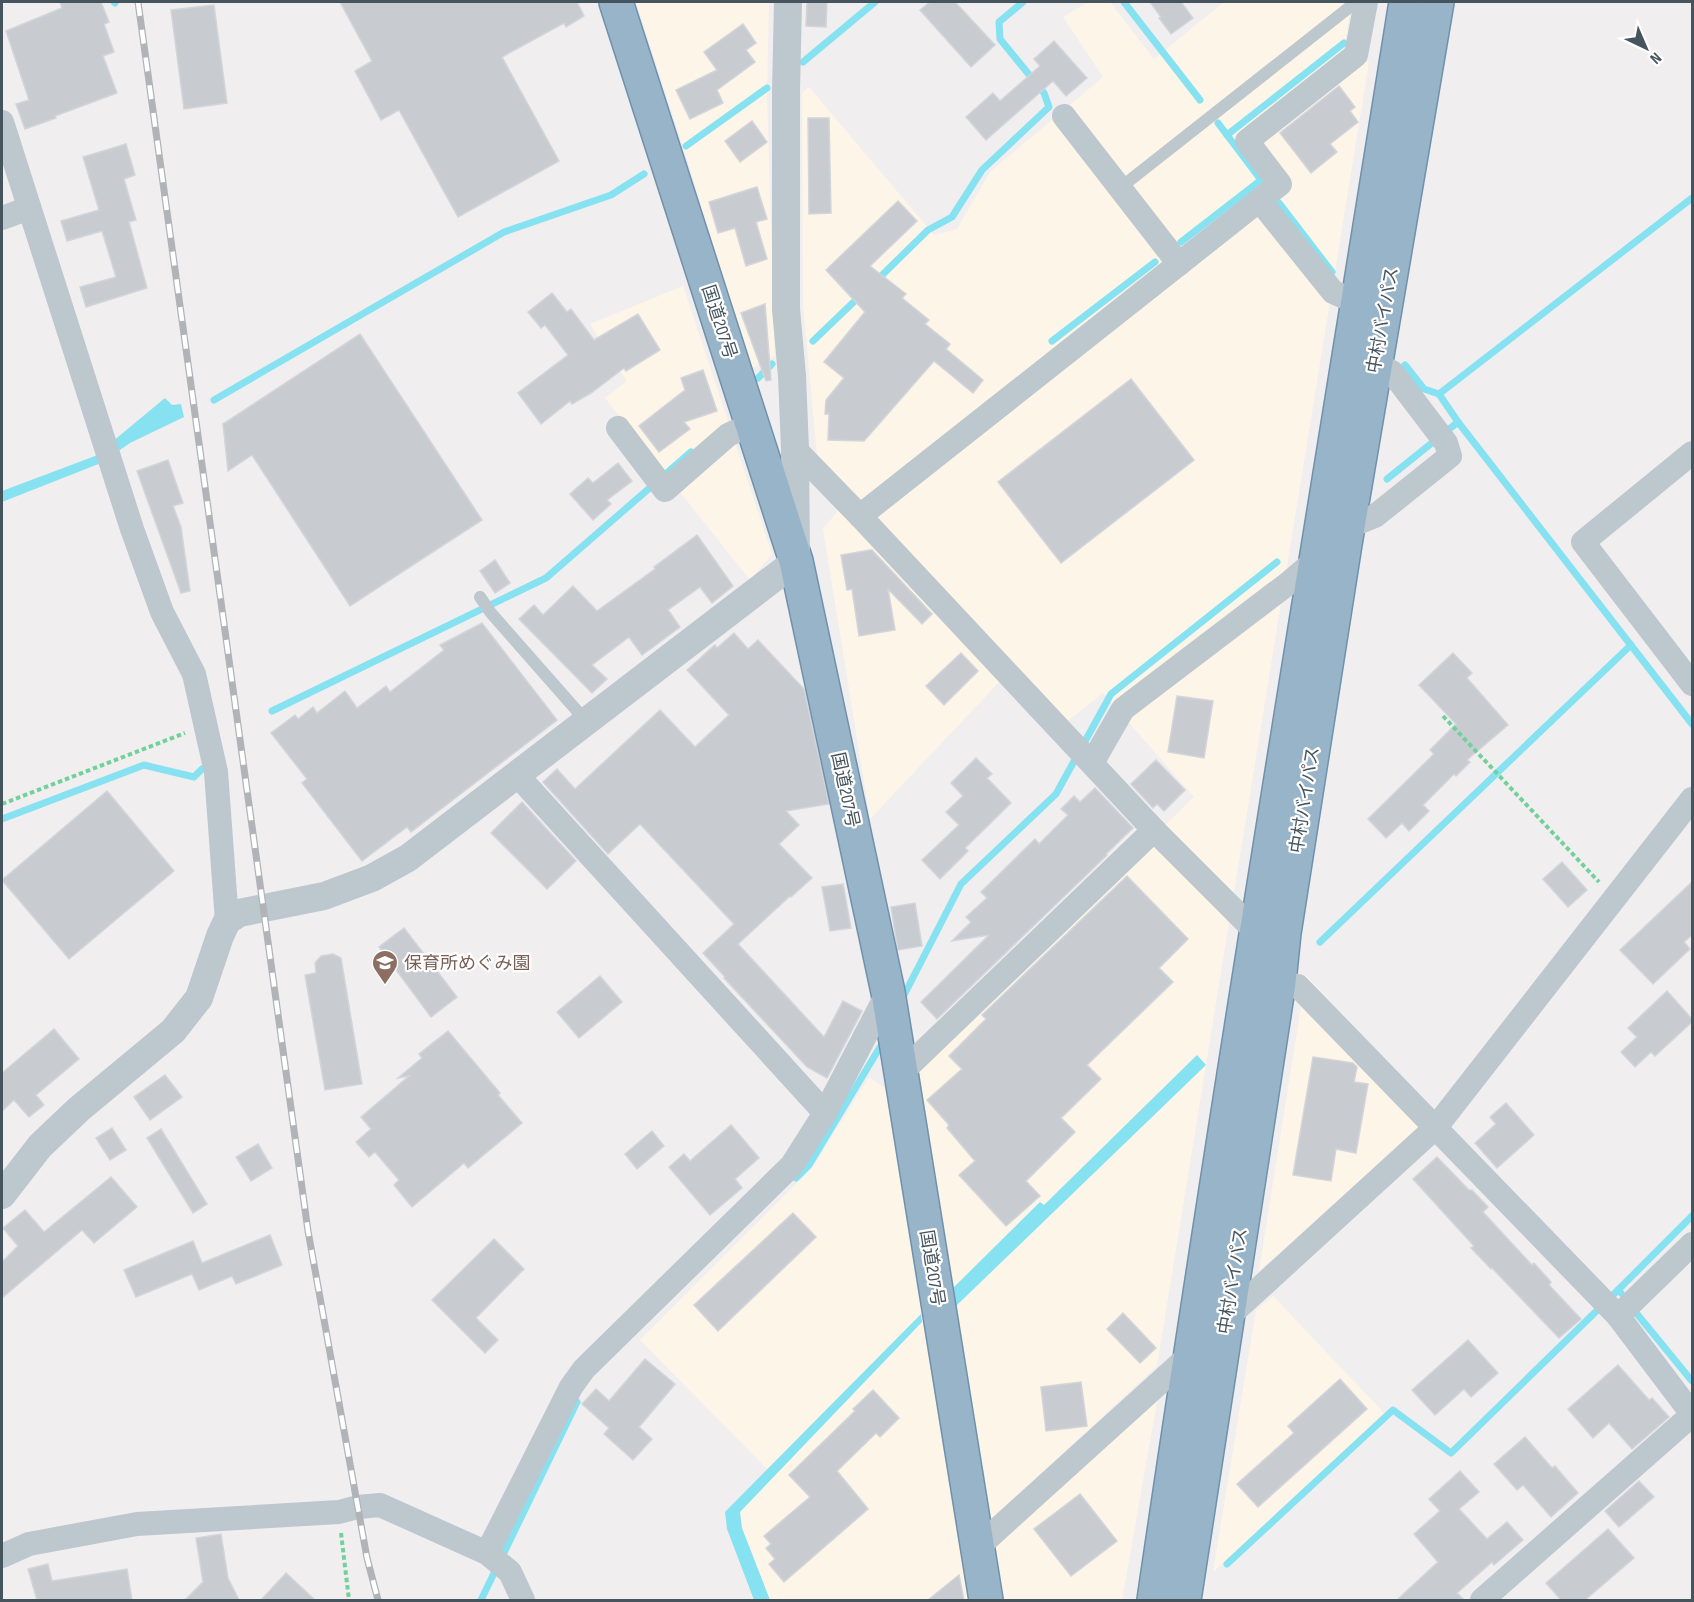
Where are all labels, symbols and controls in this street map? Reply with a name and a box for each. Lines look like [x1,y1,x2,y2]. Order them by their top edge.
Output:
north arrow [1616,18,1676,78]
text: N [1646,48,1665,68]
street label: 中村バイパス [1363,265,1403,375]
street label: 国道207号 [697,282,741,362]
street label: 中村バイパス [1286,745,1324,855]
street label: 国道207号 [827,750,863,830]
school or university icon: 保育所めぐみ園 [370,948,400,986]
place label: 保育所めぐみ園 [404,953,531,974]
street label: 中村バイパス [1214,1226,1252,1336]
street label: 国道207号 [916,1229,948,1307]

